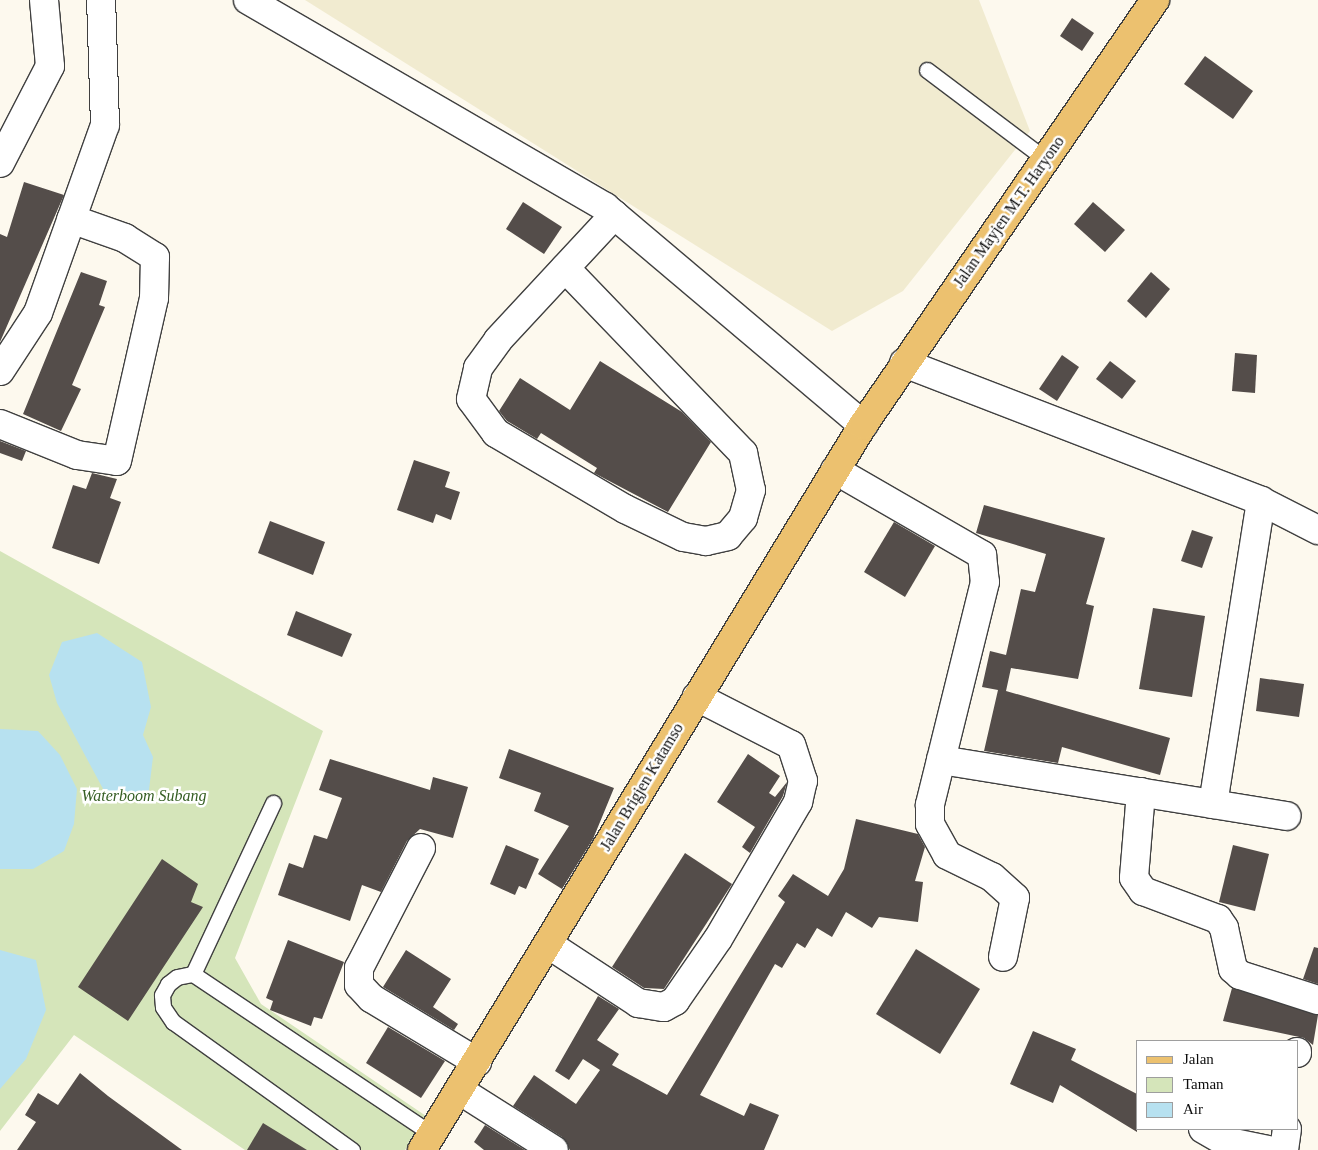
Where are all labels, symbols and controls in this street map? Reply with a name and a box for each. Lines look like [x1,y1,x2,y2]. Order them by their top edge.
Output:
street label: Jalan Mayjen M.T. Haryono [949,133,1069,291]
street label: Jalan Brigjen Katamso [596,720,688,854]
park label: Waterboom Subang [81,786,207,806]
legend [1136,1040,1298,1130]
text: Jalan [1183,1051,1214,1067]
text: Taman [1183,1076,1224,1092]
text: Air [1183,1101,1203,1117]

